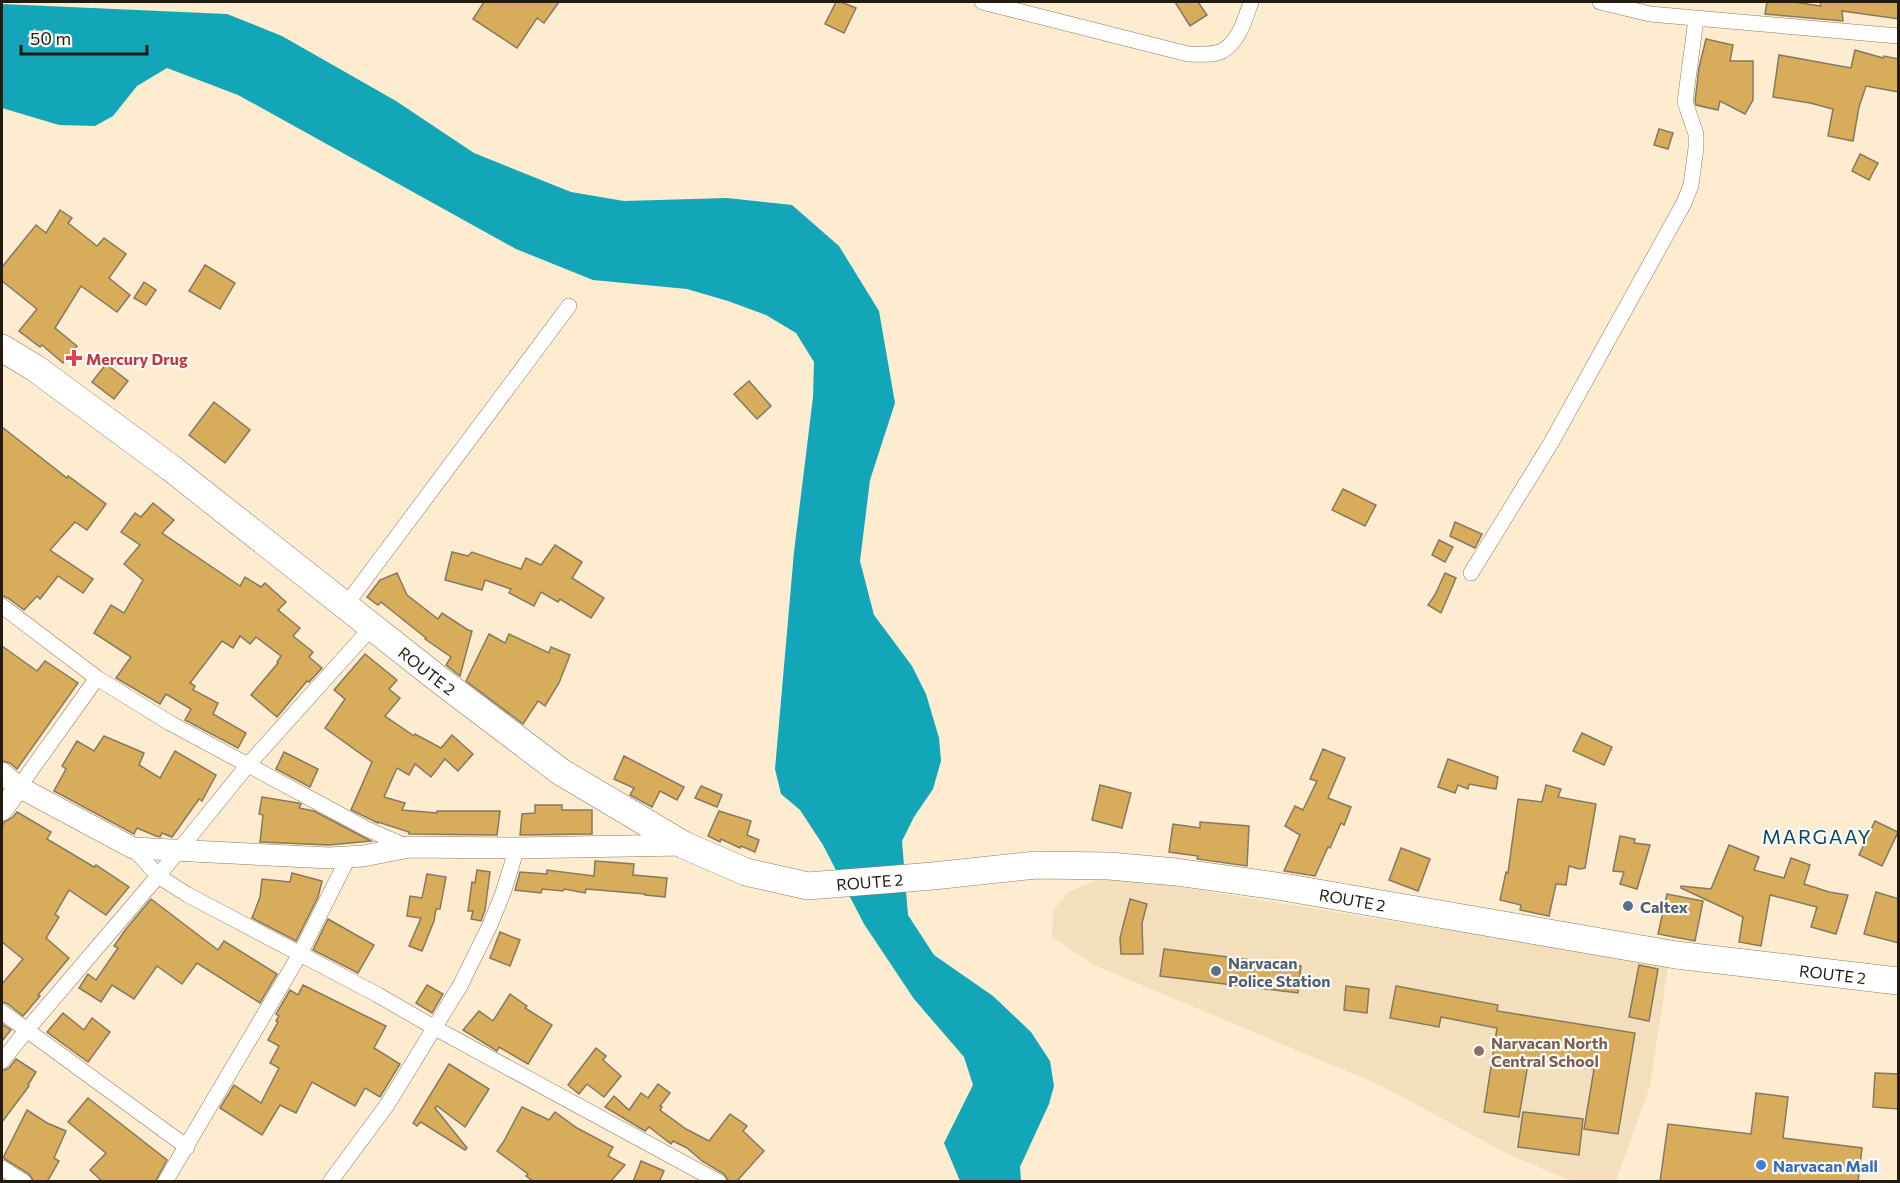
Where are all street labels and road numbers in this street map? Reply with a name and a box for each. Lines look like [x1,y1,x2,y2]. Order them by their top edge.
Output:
street label: ROUTE 2 [395,642,460,698]
street label: ROUTE 2 [836,869,904,893]
street label: ROUTE 2 [1318,884,1387,914]
street label: ROUTE 2 [1798,960,1867,987]

